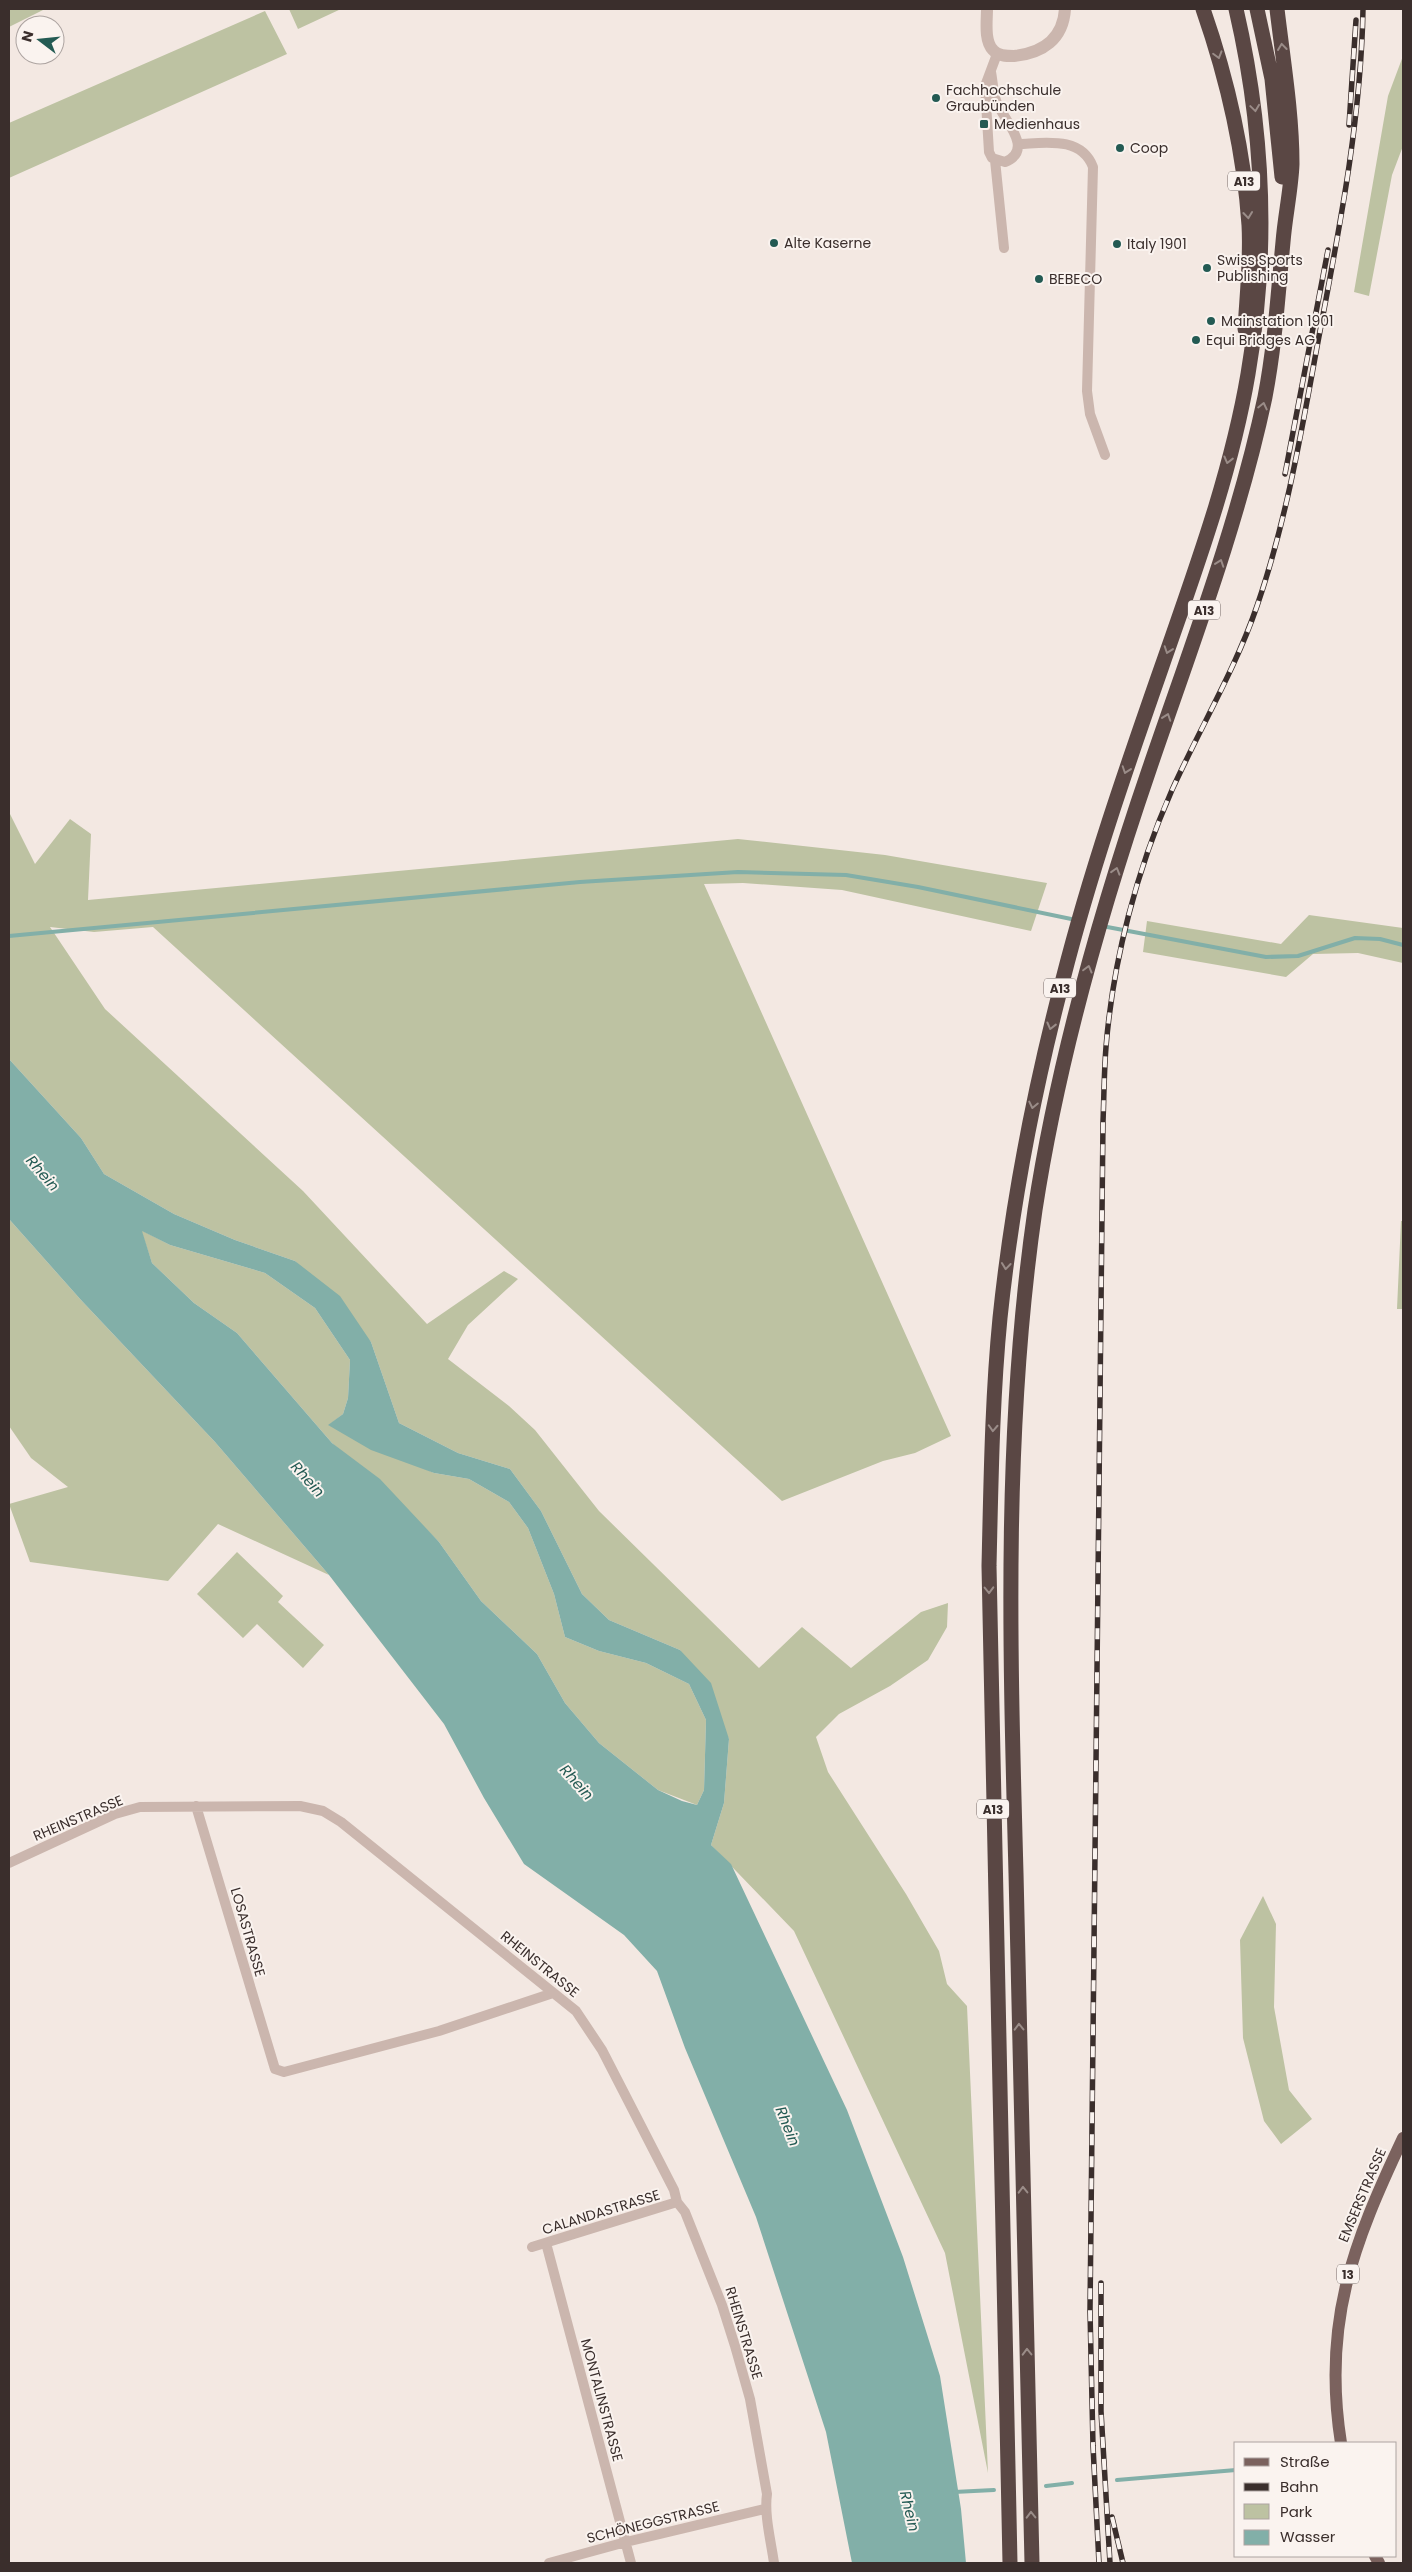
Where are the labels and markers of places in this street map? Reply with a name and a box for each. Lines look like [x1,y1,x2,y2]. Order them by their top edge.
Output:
place label: Fachhochschule Graubünden [946,80,1062,116]
marker: Fachhochschule Graubünden [930,92,942,104]
place label: Medienhaus [994,114,1080,134]
marker: Medienhaus [978,118,990,130]
place label: Coop [1130,138,1168,158]
marker: Coop [1114,142,1126,154]
place label: Alte Kaserne [784,233,871,253]
place label: Italy 1901 [1127,234,1187,254]
marker: Alte Kaserne [768,237,780,249]
marker: Italy 1901 [1111,238,1123,250]
place label: Swiss Sports Publishing [1217,250,1303,286]
marker: Swiss Sports Publishing [1201,262,1213,274]
place label: BEBECO [1049,269,1102,289]
marker: BEBECO [1033,273,1045,285]
place label: Mainstation 1901 [1221,311,1334,331]
marker: Mainstation 1901 [1205,315,1217,327]
place label: Equi Bridges AG [1206,330,1315,350]
marker: Equi Bridges AG [1190,334,1202,346]

